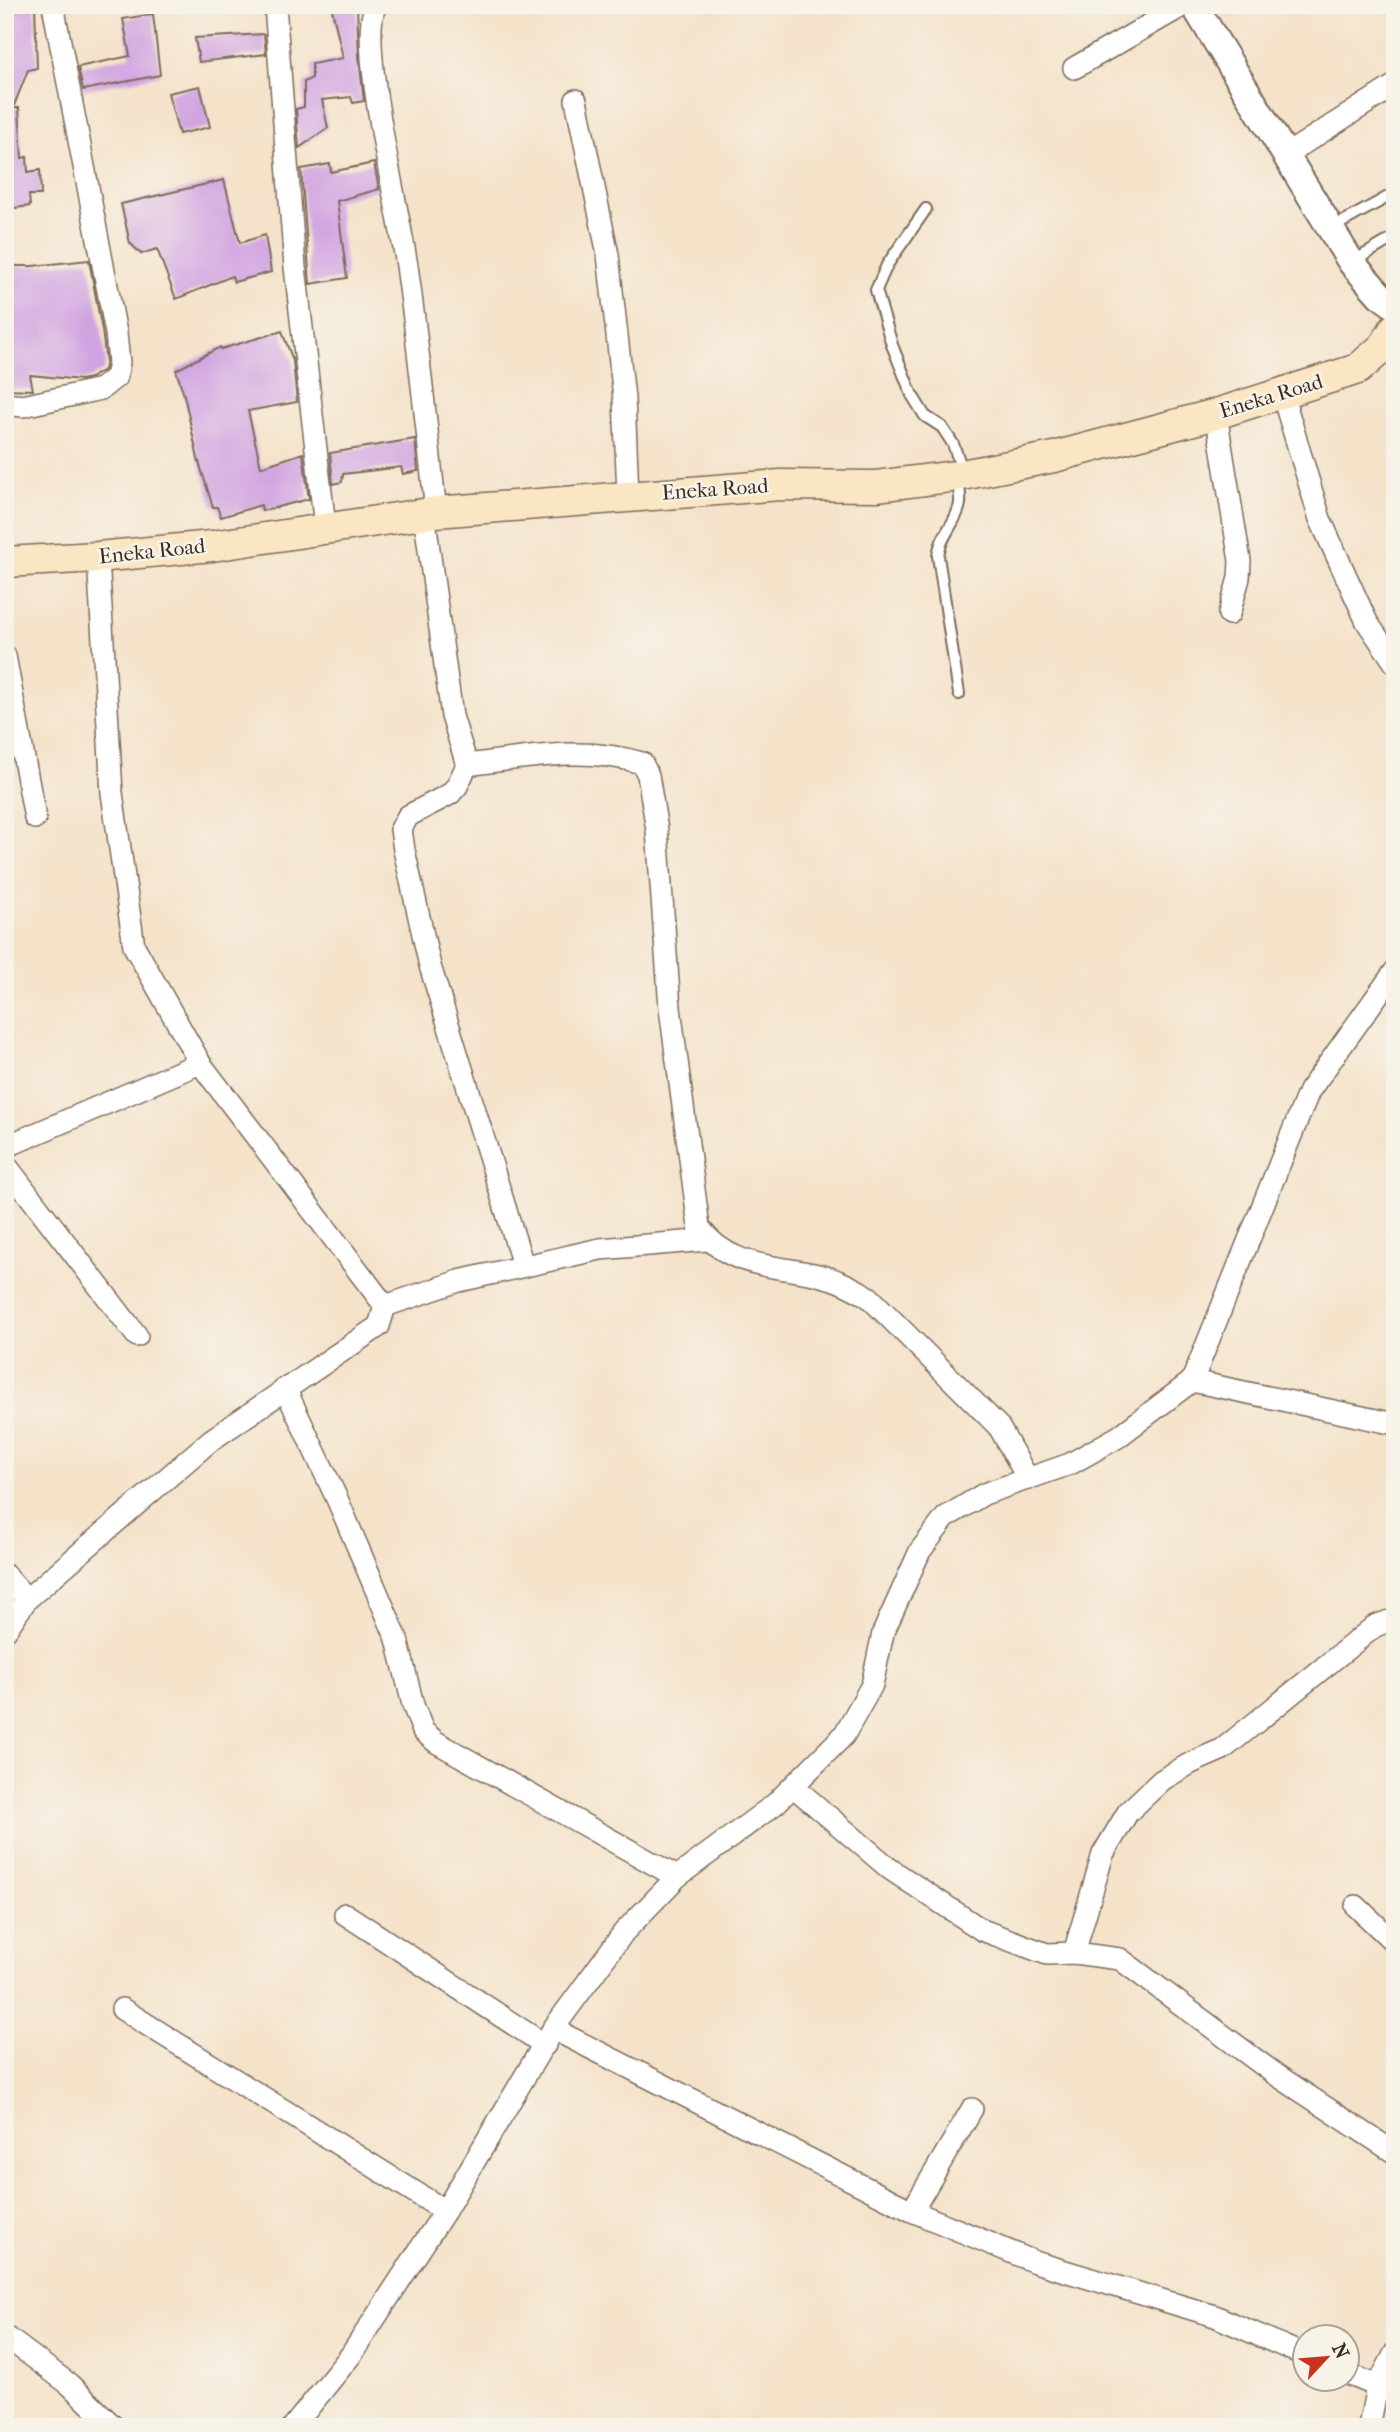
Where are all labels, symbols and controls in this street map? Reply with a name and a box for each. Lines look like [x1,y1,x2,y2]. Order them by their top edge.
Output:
street label: Eneka Road [1216,369,1326,423]
street label: Eneka Road [661,473,770,505]
street label: Eneka Road [98,533,207,569]
north arrow [1292,2324,1362,2394]
text: N [1327,2340,1354,2363]

